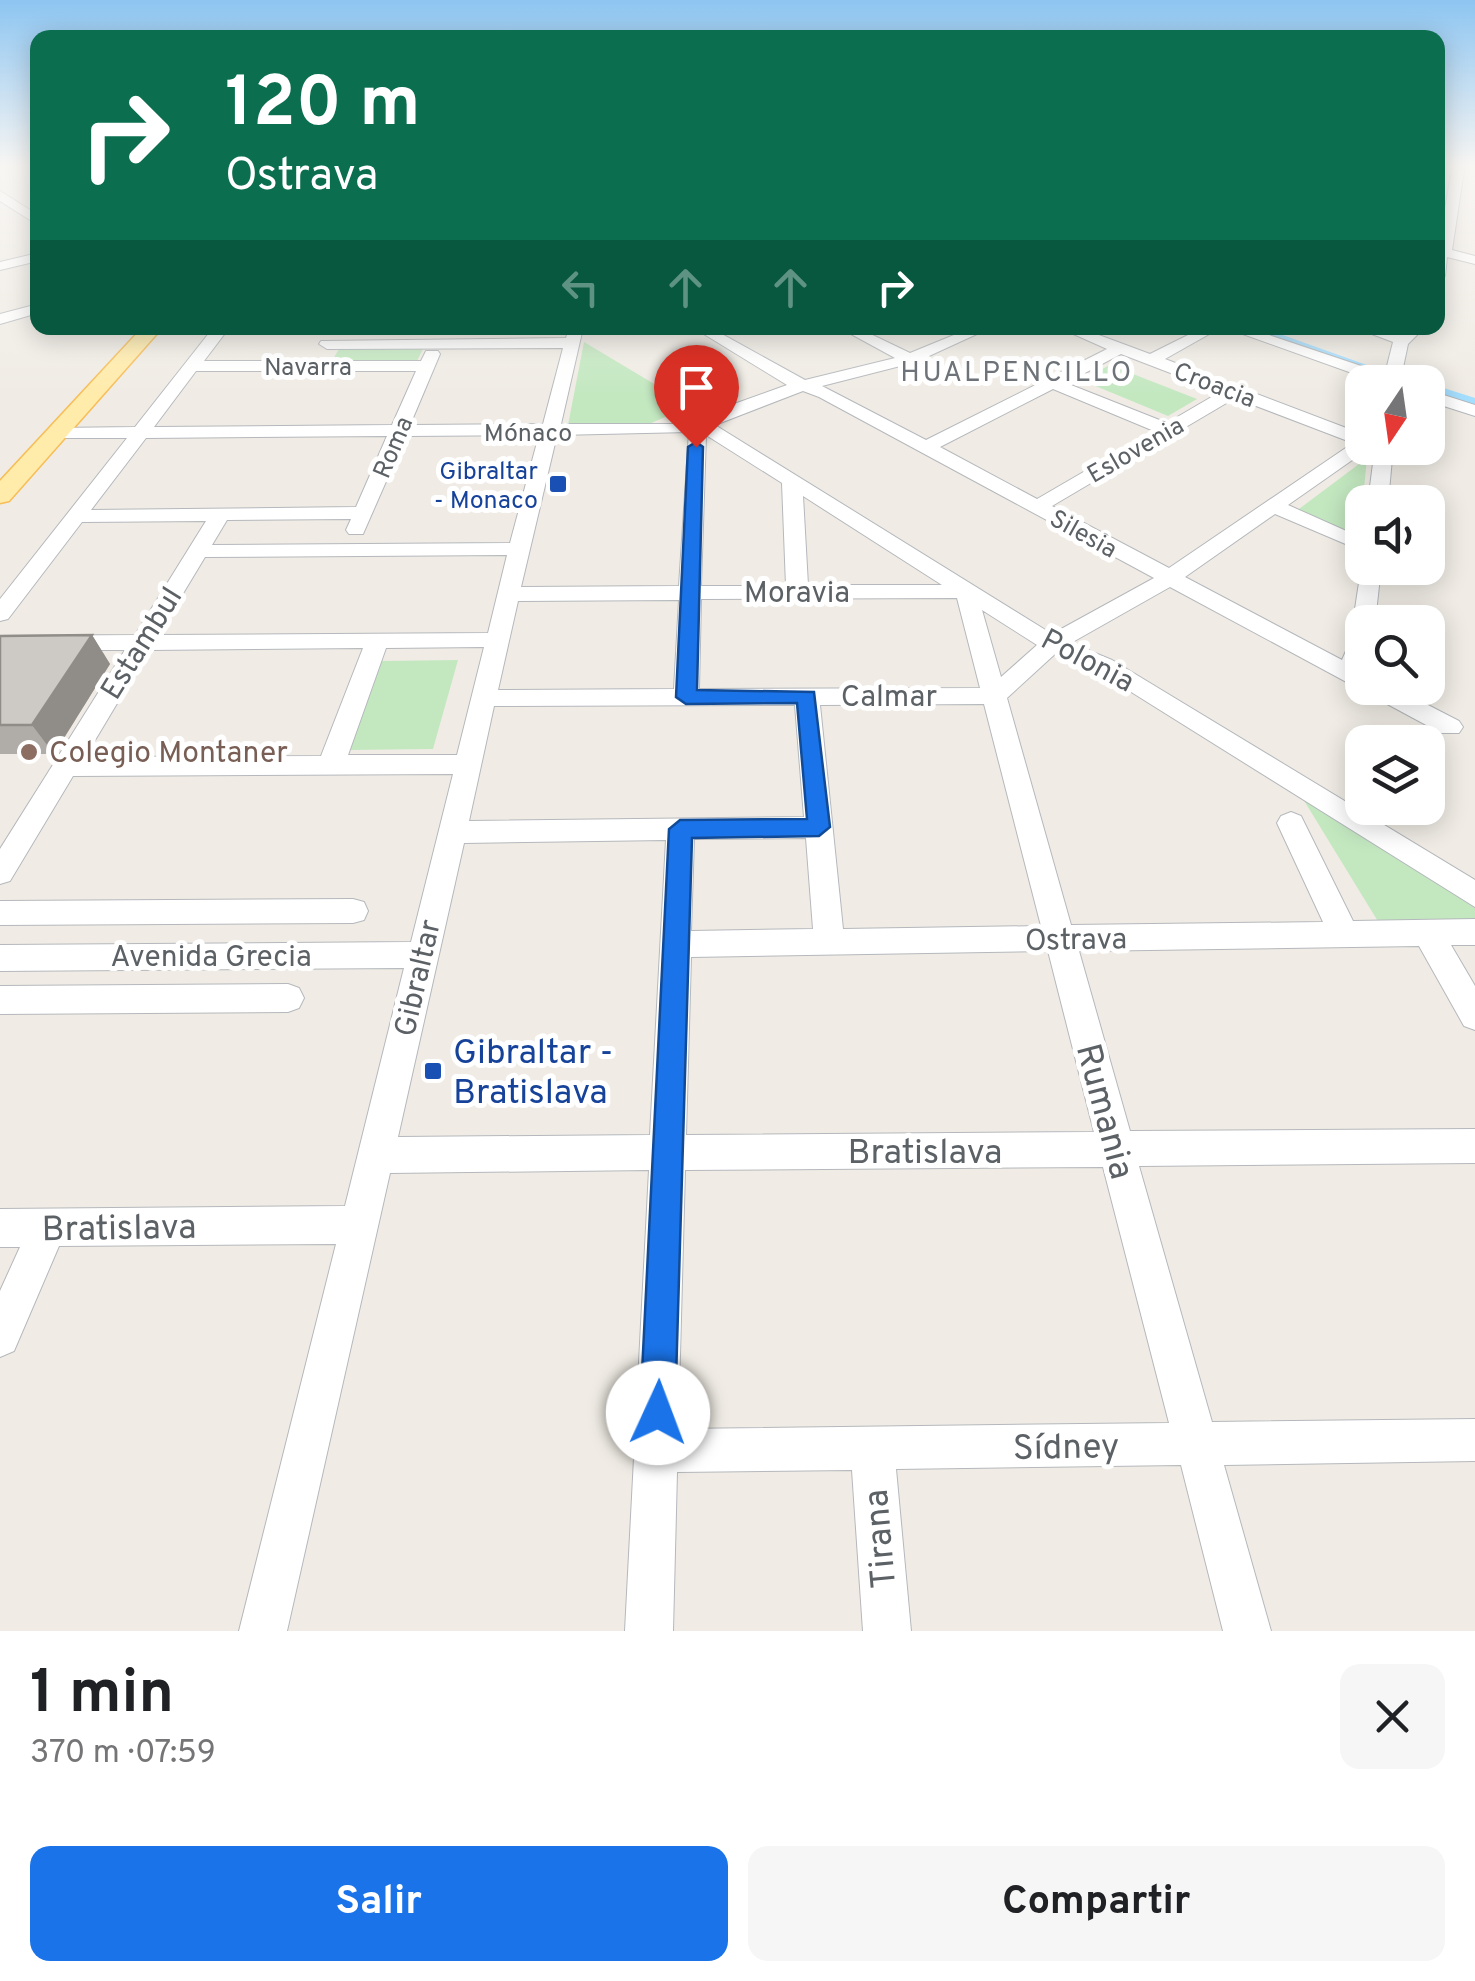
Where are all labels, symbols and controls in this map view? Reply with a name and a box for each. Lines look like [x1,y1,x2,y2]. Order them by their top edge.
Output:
text: 120 m [225,62,421,151]
icon: right [60,70,190,200]
text: Ostrava [225,149,379,206]
icon: left [553,260,608,315]
icon: ahead [658,260,713,315]
icon: ahead [763,260,818,315]
icon: right [868,260,923,315]
pin [654,345,739,448]
street label: Navarra [264,353,352,385]
district label: HUALPENCILLO [900,356,1134,392]
street label: Croacia [1168,357,1259,417]
icon: arrive [669,360,724,415]
north arrow [1345,365,1445,465]
map controls [1345,365,1445,825]
street label: Eslovenia [1082,411,1191,492]
street label: Roma [367,412,422,484]
street label: Mónaco [484,419,572,451]
place label: Gibraltar - Monaco [434,457,538,518]
marker: Gibraltar - Monaco [547,473,569,495]
button: sound [1345,485,1445,585]
street label: Silesia [1043,504,1122,567]
street label: Moravia [744,576,850,613]
street label: Estambul [94,581,192,707]
button: search [1345,605,1445,705]
street label: Polonia [1034,622,1140,702]
street label: Calmar [841,680,938,717]
button: layers [1345,725,1445,825]
place label: Colegio Montaner [49,736,288,773]
marker: Colegio Montaner [18,741,40,763]
street label: Gibraltar [388,916,451,1040]
street label: Ostrava [1025,922,1128,961]
street label: Avenida Grecia [110,940,312,977]
place label: Gibraltar - Bratislava [453,1032,614,1116]
street label: Rumania [1064,1039,1142,1184]
marker: Gibraltar - Bratislava [422,1060,444,1082]
street label: Bratislava [848,1132,1002,1176]
street label: Bratislava [41,1207,197,1253]
position arrow [606,1361,710,1465]
street label: Sídney [1012,1426,1120,1472]
street label: Tirana [856,1487,908,1590]
text: 1 min [30,1658,174,1734]
button: close [1340,1664,1445,1769]
text: 370 m · 07:59 [30,1734,216,1774]
button: Salir [30,1846,728,1961]
button: Compartir [748,1846,1445,1961]

